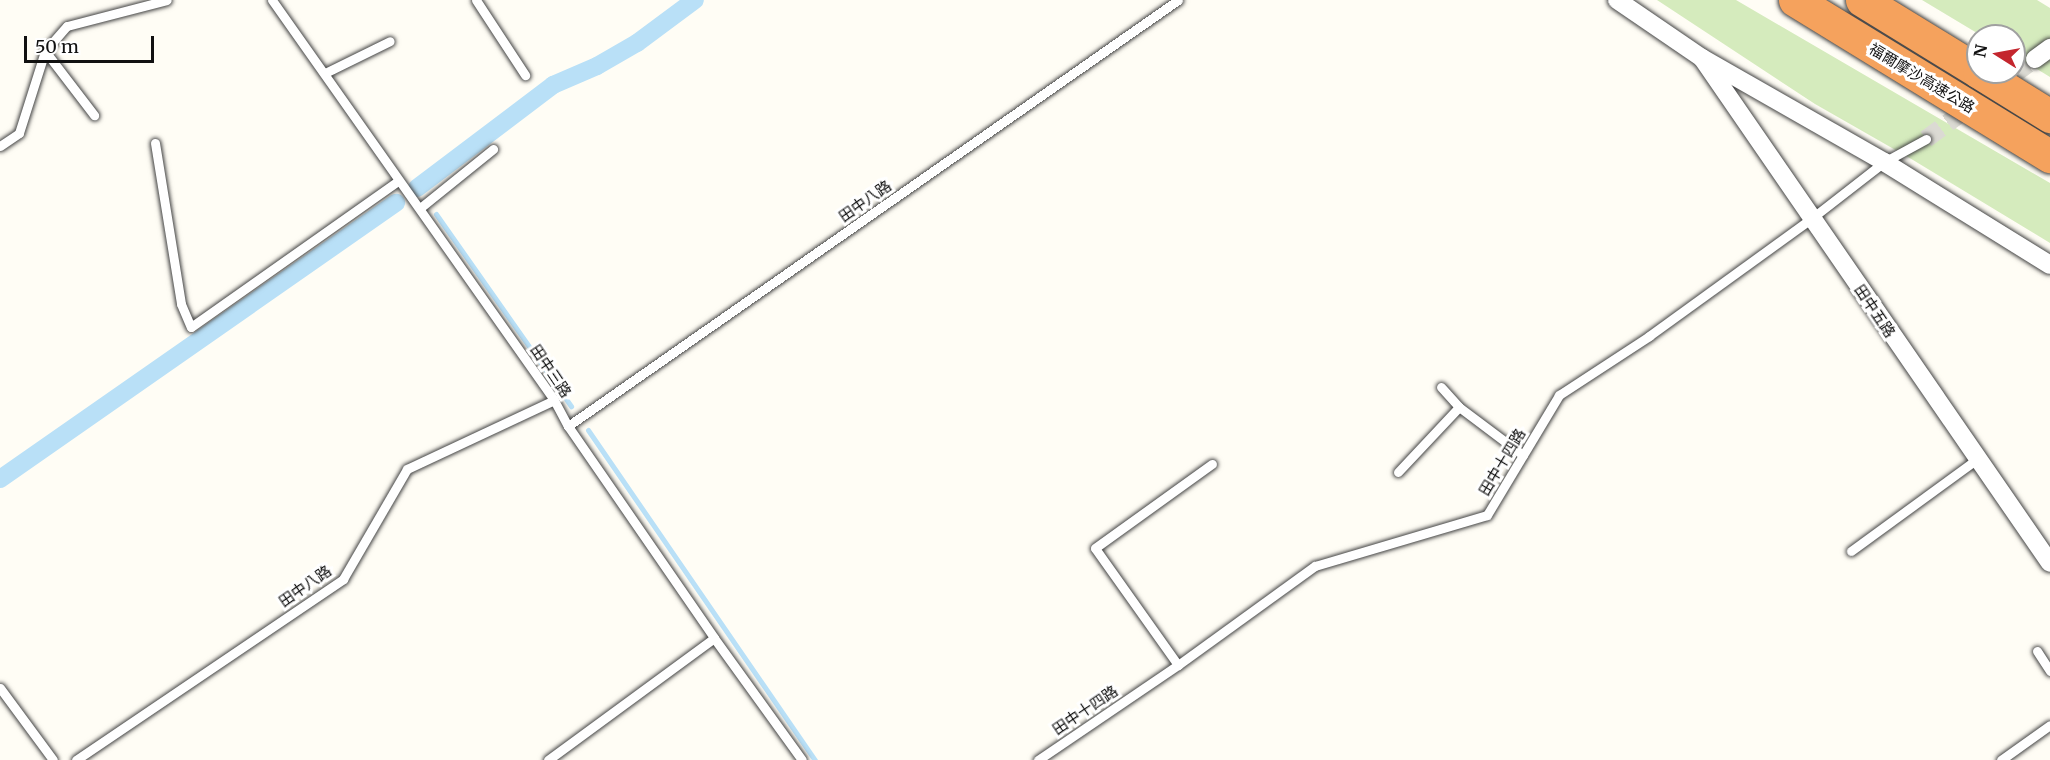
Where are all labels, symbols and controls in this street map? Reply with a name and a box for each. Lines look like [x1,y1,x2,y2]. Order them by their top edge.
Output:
scale bar [27,24,158,62]
north arrow [1966,24,2026,84]
text: 50 m [35,35,79,58]
street label: 福爾摩沙高速公路 [1866,39,1978,117]
text: N [1969,43,1991,59]
street label: 田中八路 [835,176,895,226]
street label: 田中五路 [1851,281,1899,341]
street label: 田中三路 [527,341,575,401]
street label: 田中十四路 [1475,425,1529,499]
street label: 田中八路 [275,561,335,611]
street label: 田中十四路 [1049,682,1121,738]

